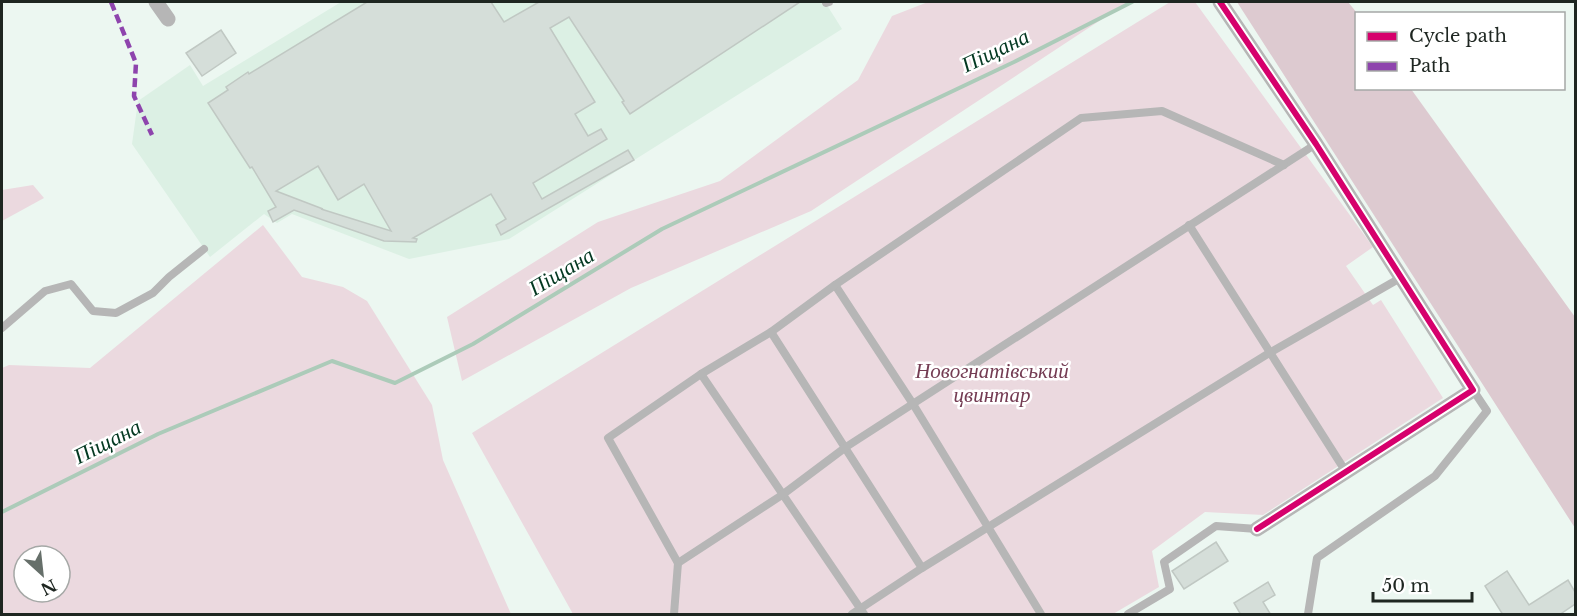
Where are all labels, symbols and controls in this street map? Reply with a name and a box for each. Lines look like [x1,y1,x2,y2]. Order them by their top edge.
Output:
legend [1355,12,1565,90]
water label: Піщана [956,23,1034,79]
text: Cycle path [1409,25,1507,47]
text: Path [1409,55,1450,77]
water label: Піщана [523,241,599,302]
park label: Новогнатівський цвинтар [914,358,1069,408]
water label: Піщана [68,413,145,470]
north arrow [12,544,72,604]
scale bar [1373,565,1472,603]
text: N [38,575,60,600]
text: 50 m [1382,575,1430,597]

